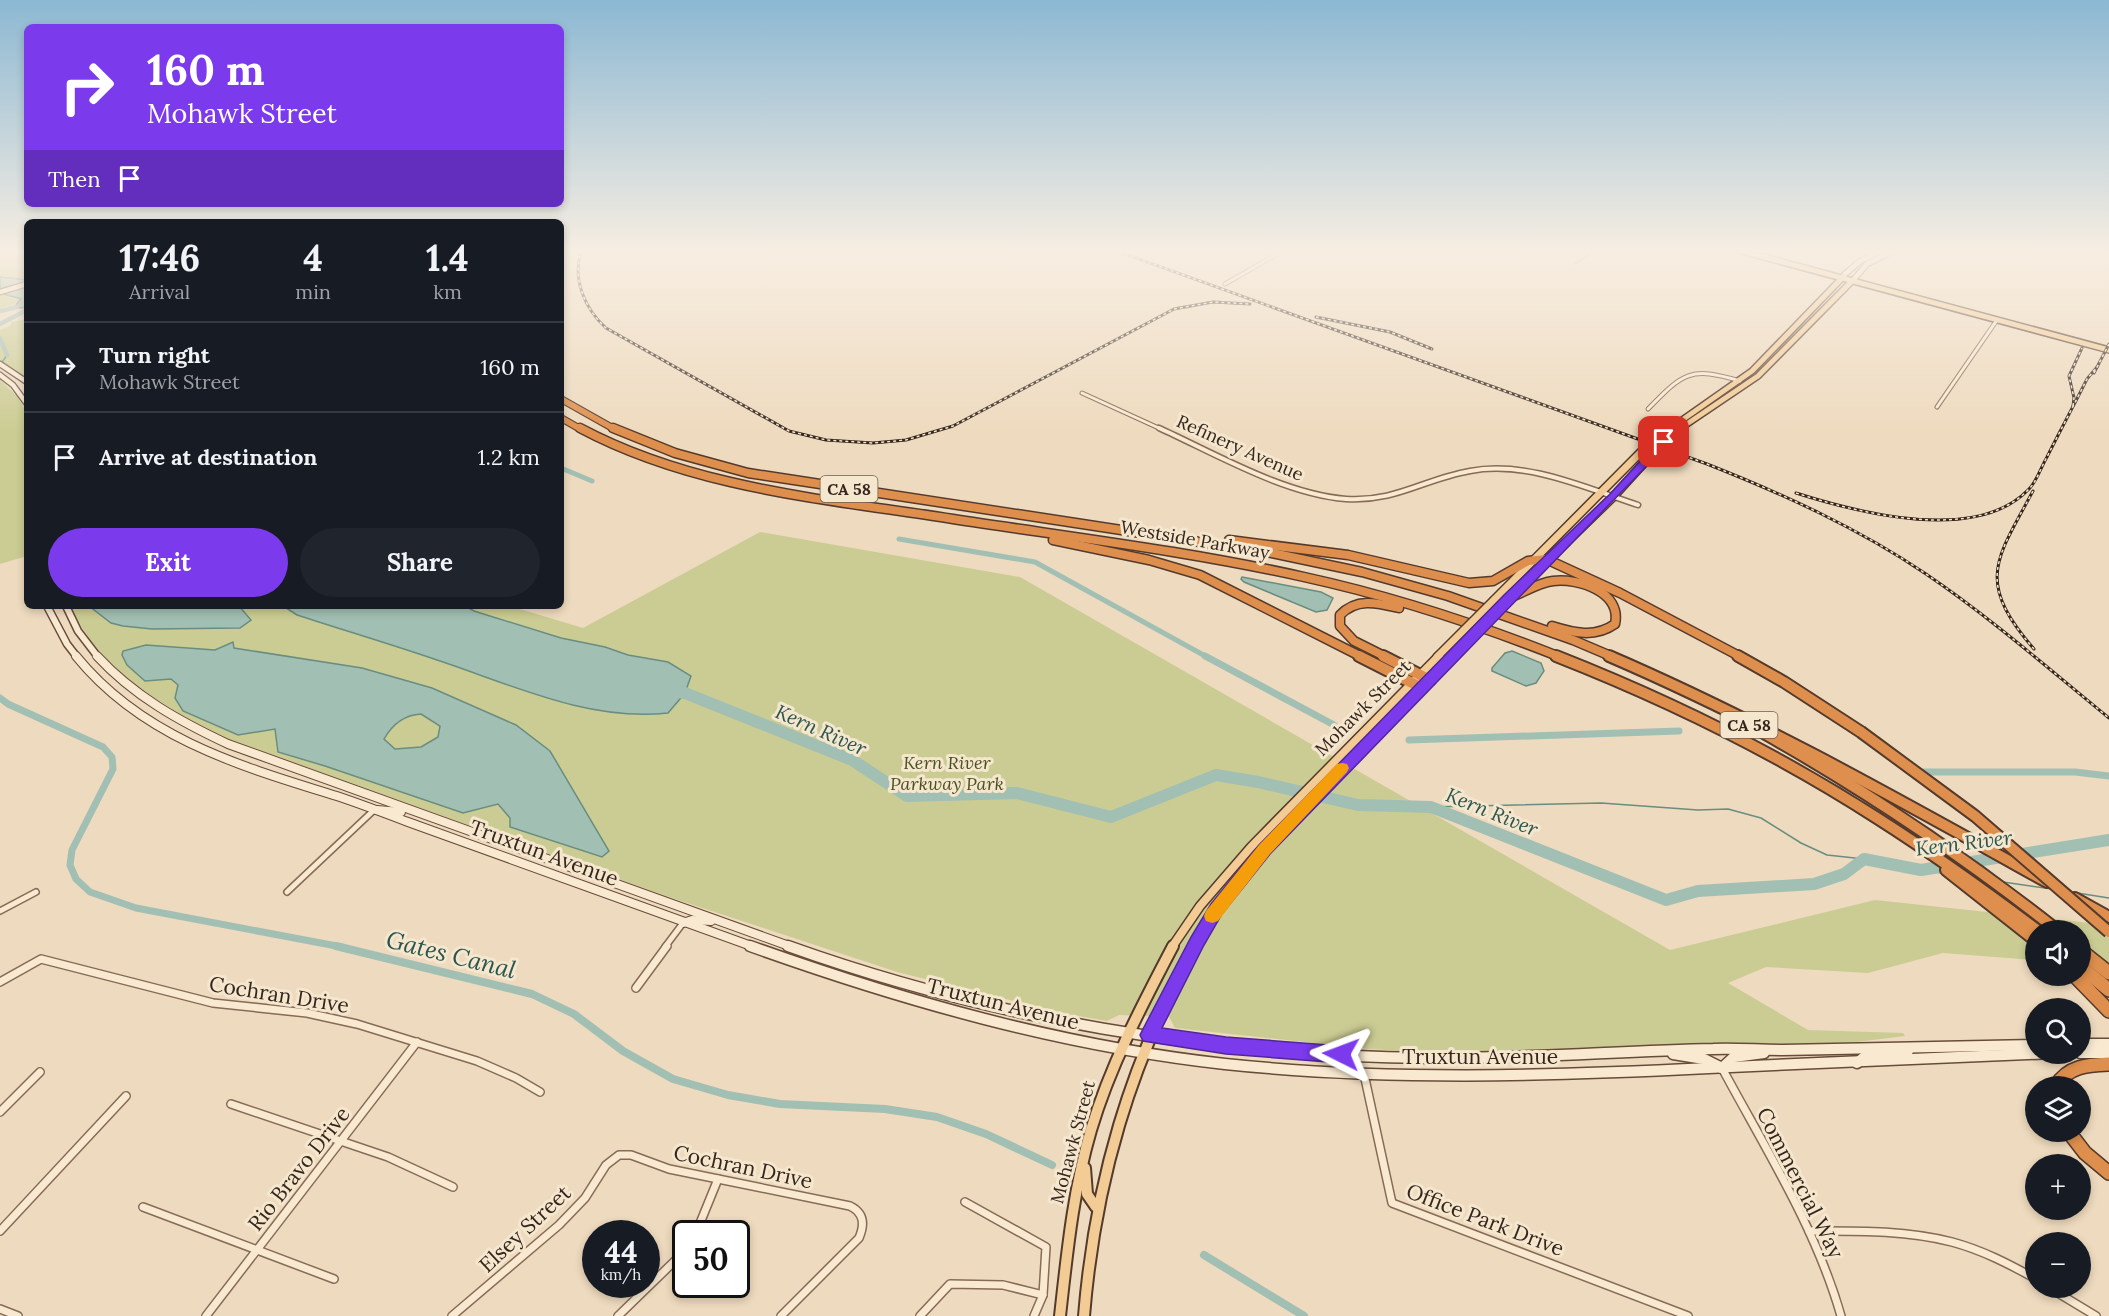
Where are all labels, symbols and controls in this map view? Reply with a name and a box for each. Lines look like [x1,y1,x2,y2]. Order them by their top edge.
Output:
text: 160 m [147,43,265,97]
icon: right [48,48,126,126]
text: Mohawk Street [147,96,337,130]
icon: arrive [113,162,146,195]
text: Then [48,165,101,193]
text: 17:46 [119,235,200,281]
text: 4 [303,235,323,281]
text: 1.4 [426,235,469,281]
text: Arrival [129,279,190,304]
text: min [295,279,331,304]
text: km [433,279,462,304]
text: Turn right [99,341,210,369]
icon: right [48,351,81,384]
text: 160 m [480,353,540,381]
text: Mohawk Street [99,369,240,394]
street label: Refinery Avenue [1173,409,1307,486]
pin [1638,416,1689,467]
icon: arrive [1647,425,1680,458]
icon: arrive [48,441,81,474]
text: Arrive at destination [99,443,317,471]
text: 1.2 km [477,443,540,471]
road number: CA 58 [820,476,878,502]
street label: Westside Parkway [1119,515,1272,564]
button: Exit [48,528,288,597]
button: Share [300,528,540,597]
street label: Mohawk Street [1310,655,1416,761]
water label: Kern River [772,698,871,761]
road number: CA 58 [1720,712,1778,738]
park label: Kern River Parkway Park [890,751,1004,795]
water label: Kern River [1442,782,1543,842]
street label: Truxtun Avenue [466,813,622,892]
water label: Kern River [1914,824,2015,861]
map controls [2025,920,2091,1298]
button: sound [2025,920,2091,986]
water label: Gates Canal [383,923,519,986]
street label: Cochran Drive [207,970,351,1019]
street label: Truxtun Avenue [924,972,1082,1035]
button: search [2025,998,2091,1064]
position arrow [1309,1022,1373,1086]
street label: Truxtun Avenue [1402,1043,1558,1070]
button: layers [2025,1076,2091,1142]
street label: Mohawk Street [1045,1078,1100,1206]
street label: Rio Bravo Drive [242,1101,355,1236]
street label: Commercial Way [1751,1103,1850,1263]
street label: Cochran Drive [671,1139,815,1194]
button: + [2025,1154,2091,1220]
street label: Office Park Drive [1402,1177,1568,1262]
street label: Elsey Street [473,1179,577,1278]
speed limit sign: 50 [672,1220,750,1298]
button: − [2025,1232,2091,1298]
text: 44 [604,1233,638,1271]
text: km/h [601,1265,641,1284]

